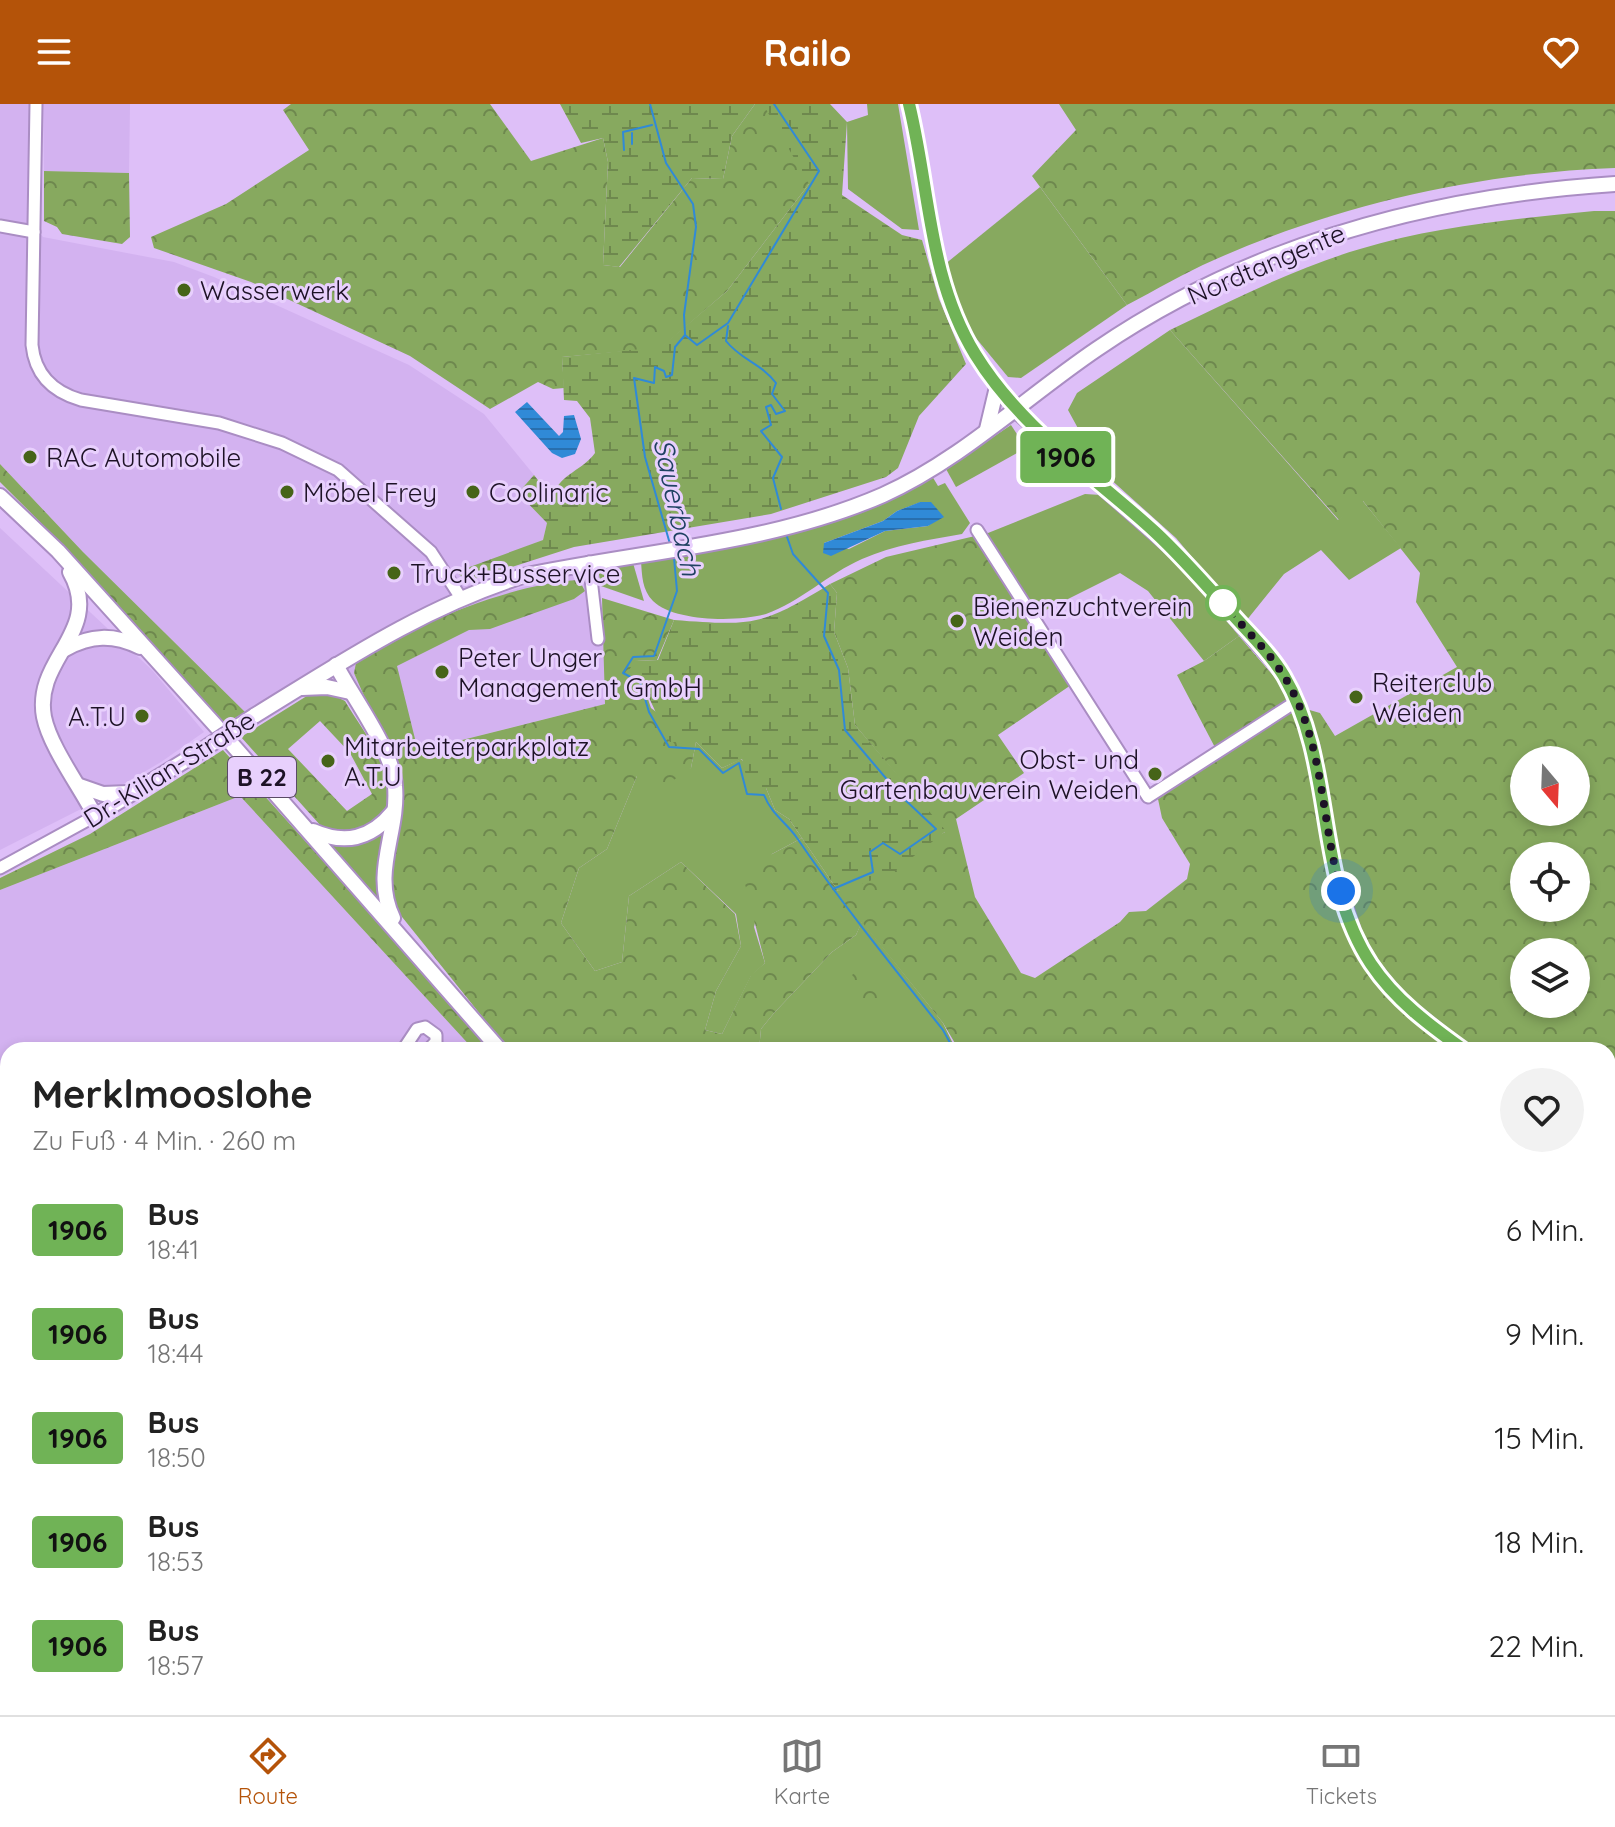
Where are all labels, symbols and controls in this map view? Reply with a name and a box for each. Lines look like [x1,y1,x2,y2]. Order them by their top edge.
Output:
icon: menu [32,30,76,74]
text: Railo [764,30,851,75]
icon: heart [1539,30,1583,74]
street label: Nordtangente [1182,216,1350,312]
place label: Wasserwerk [200,274,349,307]
marker: Wasserwerk [175,281,193,299]
line badge: 1906 [1010,431,1122,483]
water label: Sauerbach [646,435,710,580]
text: 1906 [1036,439,1096,474]
place label: RAC Automobile [46,441,241,474]
marker: RAC Automobile [21,448,39,466]
place label: Möbel Frey [303,476,437,509]
place label: Coolinaric [489,476,609,509]
marker: Möbel Frey [278,483,296,501]
marker: Coolinaric [464,483,482,501]
place label: Truck+Busservice [410,557,621,590]
marker: Truck+Busservice [385,564,403,582]
unlabelled marker [1206,586,1240,620]
place label: Bienenzuchtverein Weiden [973,590,1192,653]
marker: Bienenzuchtverein Weiden [948,612,966,630]
place label: Peter Unger Management GmbH [458,641,702,704]
marker: Peter Unger Management GmbH [433,663,451,681]
place label: Reiterclub Weiden [1372,666,1492,729]
marker: Reiterclub Weiden [1347,688,1365,706]
place label: A.T.U [68,700,126,733]
street label: Dr.-Kilian-Straße [77,703,261,835]
marker: A.T.U [133,707,151,725]
place label: Mitarbeiterparkplatz A.T.U [344,730,589,793]
place label: Obst- und Gartenbauverein Weiden [840,743,1139,806]
north arrow [1510,746,1590,826]
map controls [1510,746,1590,1018]
marker: Mitarbeiterparkplatz A.T.U [319,752,337,770]
road number: B 22 [228,757,296,797]
marker: Obst- und Gartenbauverein Weiden [1146,765,1164,783]
button: locate [1510,842,1590,922]
your location [1321,871,1361,911]
button: layers [1510,938,1590,1018]
button: heart [1500,1068,1584,1152]
text: Merklmooslohe [32,1070,313,1118]
text: Zu Fuß · 4 Min. · 260 m [32,1124,296,1157]
text: Bus [147,1195,199,1233]
text: 6 Min. [1506,1211,1584,1249]
text: 1906 [48,1212,107,1247]
text: 18:41 [147,1233,199,1266]
text: Bus [147,1299,199,1337]
text: 9 Min. [1505,1315,1584,1353]
text: 1906 [48,1316,107,1351]
text: 18:44 [147,1337,203,1370]
text: Bus [147,1403,199,1441]
text: 15 Min. [1494,1419,1584,1457]
text: 1906 [48,1420,107,1455]
text: 18:50 [147,1441,206,1474]
text: Bus [147,1507,199,1545]
text: 18 Min. [1495,1523,1584,1561]
text: 1906 [48,1524,107,1559]
text: 18:53 [147,1545,204,1578]
text: Bus [147,1611,199,1649]
text: 22 Min. [1489,1627,1584,1665]
text: 1906 [48,1628,107,1663]
text: 18:57 [147,1649,204,1682]
tab: Route [238,1734,298,1810]
tab: Karte [774,1734,830,1810]
tab: Tickets [1306,1734,1377,1810]

